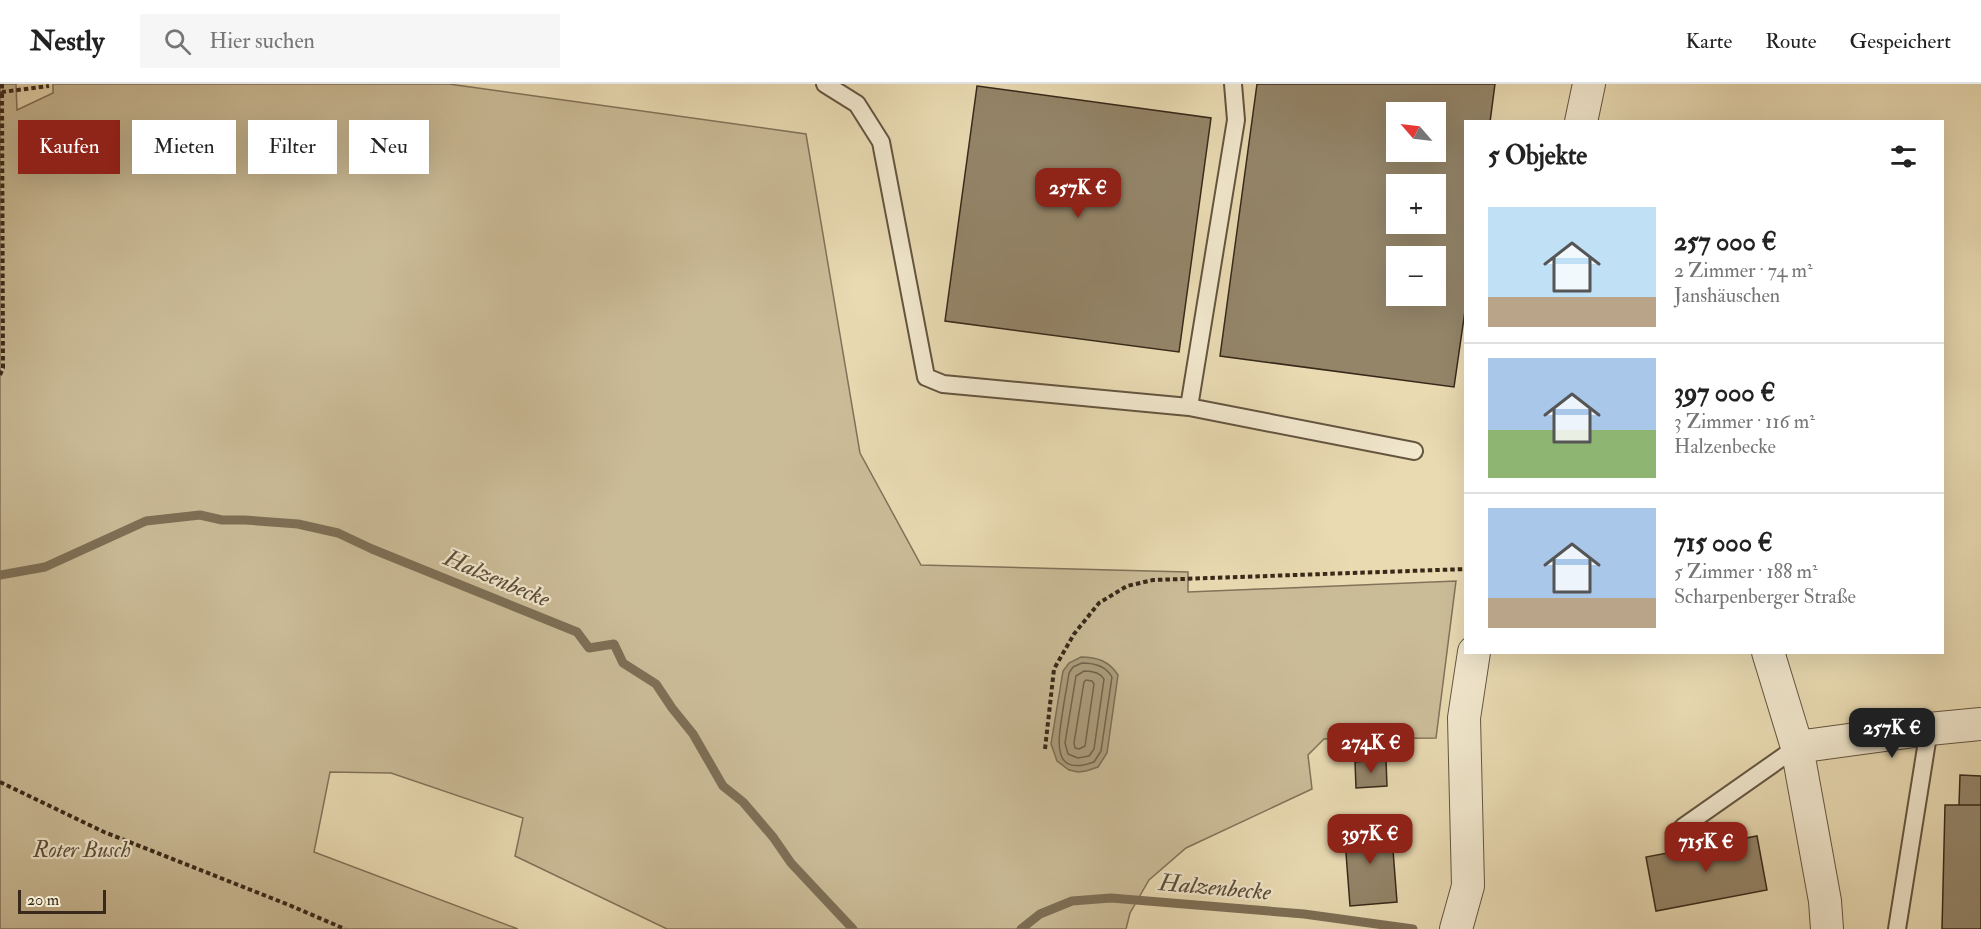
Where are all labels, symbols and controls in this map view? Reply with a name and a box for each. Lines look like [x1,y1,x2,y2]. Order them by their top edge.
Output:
search box [140,14,560,68]
text: Nestly [30,24,104,59]
icon: search [161,25,194,58]
text: Hier suchen [209,27,315,55]
text: Karte [1686,28,1732,55]
text: Route [1765,28,1817,55]
text: Gespeichert [1850,28,1951,55]
north arrow [1386,102,1446,162]
map controls [1386,102,1446,306]
chip: Kaufen [18,120,120,174]
chip: Mieten [132,120,236,174]
chip: Filter [248,120,337,174]
chip: Neu [349,120,429,174]
text: 5 Objekte [1488,140,1587,172]
icon: filters [1887,140,1920,173]
pin: 257K € [1029,168,1127,219]
button: + [1386,174,1446,234]
text: 257K € [1049,175,1107,200]
text: 257 000 € [1674,226,1777,258]
icon: home [1536,231,1608,303]
button: − [1386,246,1446,306]
text: 2 Zimmer · 74 m² [1674,258,1813,283]
text: Janshäuschen [1674,283,1780,308]
text: 397 000 € [1674,377,1775,409]
icon: home [1536,382,1608,454]
text: 3 Zimmer · 116 m² [1674,409,1815,434]
text: Halzenbecke [1674,434,1776,459]
text: 715 000 € [1674,527,1773,559]
icon: home [1536,532,1608,604]
water label: Halzenbecke [438,542,555,615]
text: 5 Zimmer · 188 m² [1674,559,1818,584]
text: Scharpenberger Straße [1674,584,1856,609]
pin: 257K € [1843,708,1941,759]
text: 257K € [1863,715,1921,740]
pin: 274K € [1322,723,1420,774]
text: 274K € [1341,730,1401,755]
pin: 397K € [1321,814,1419,865]
text: 397K € [1342,821,1399,846]
pin: 715K € [1657,822,1755,873]
text: 715K € [1679,829,1733,854]
park label: Roter Busch [32,836,131,864]
water label: Halzenbecke [1157,867,1273,908]
scale bar [18,887,106,914]
text: 20 m [27,890,59,910]

